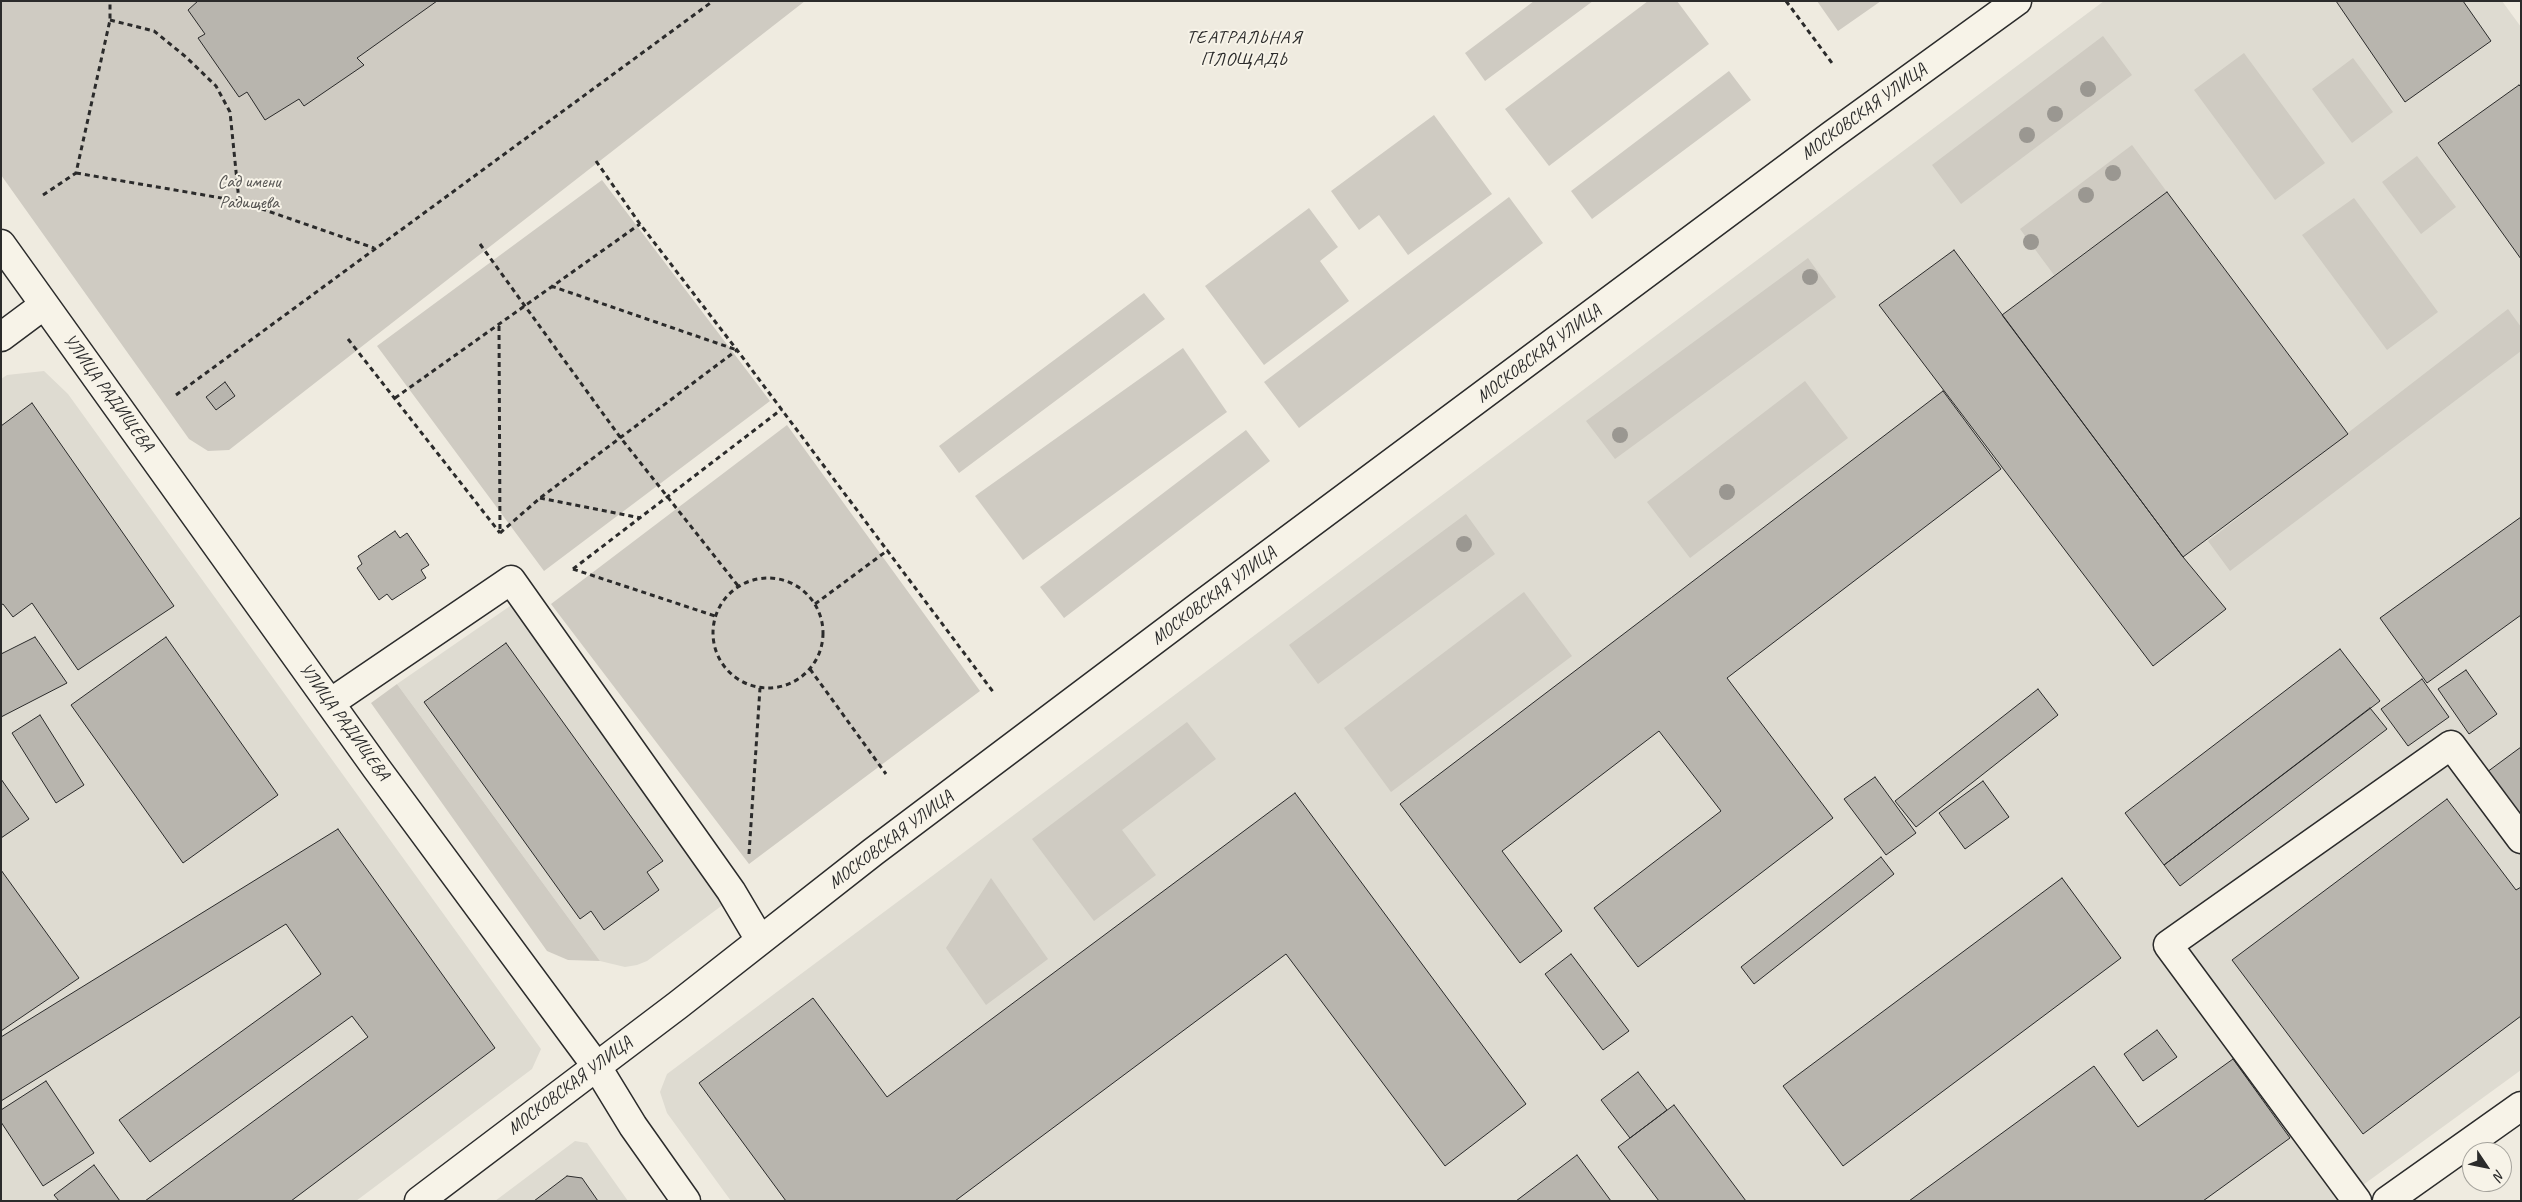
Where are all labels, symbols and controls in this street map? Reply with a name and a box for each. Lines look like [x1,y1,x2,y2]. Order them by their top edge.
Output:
district label: ТЕАТРАЛЬНАЯ ПЛОЩАДЬ [1184,27,1304,71]
street label: МОСКОВСКАЯ УЛИЦА [1797,59,1931,165]
park label: Сад имени Радищева [218,171,280,213]
street label: МОСКОВСКАЯ УЛИЦА [1472,300,1606,408]
street label: УЛИЦА РАДИЩЕВА [58,330,158,456]
street label: МОСКОВСКАЯ УЛИЦА [1147,542,1281,650]
street label: УЛИЦА РАДИЩЕВА [294,659,394,785]
street label: МОСКОВСКАЯ УЛИЦА [824,786,958,894]
street label: МОСКОВСКАЯ УЛИЦА [503,1032,637,1140]
north arrow [2462,1142,2512,1192]
text: N [2490,1167,2508,1183]

